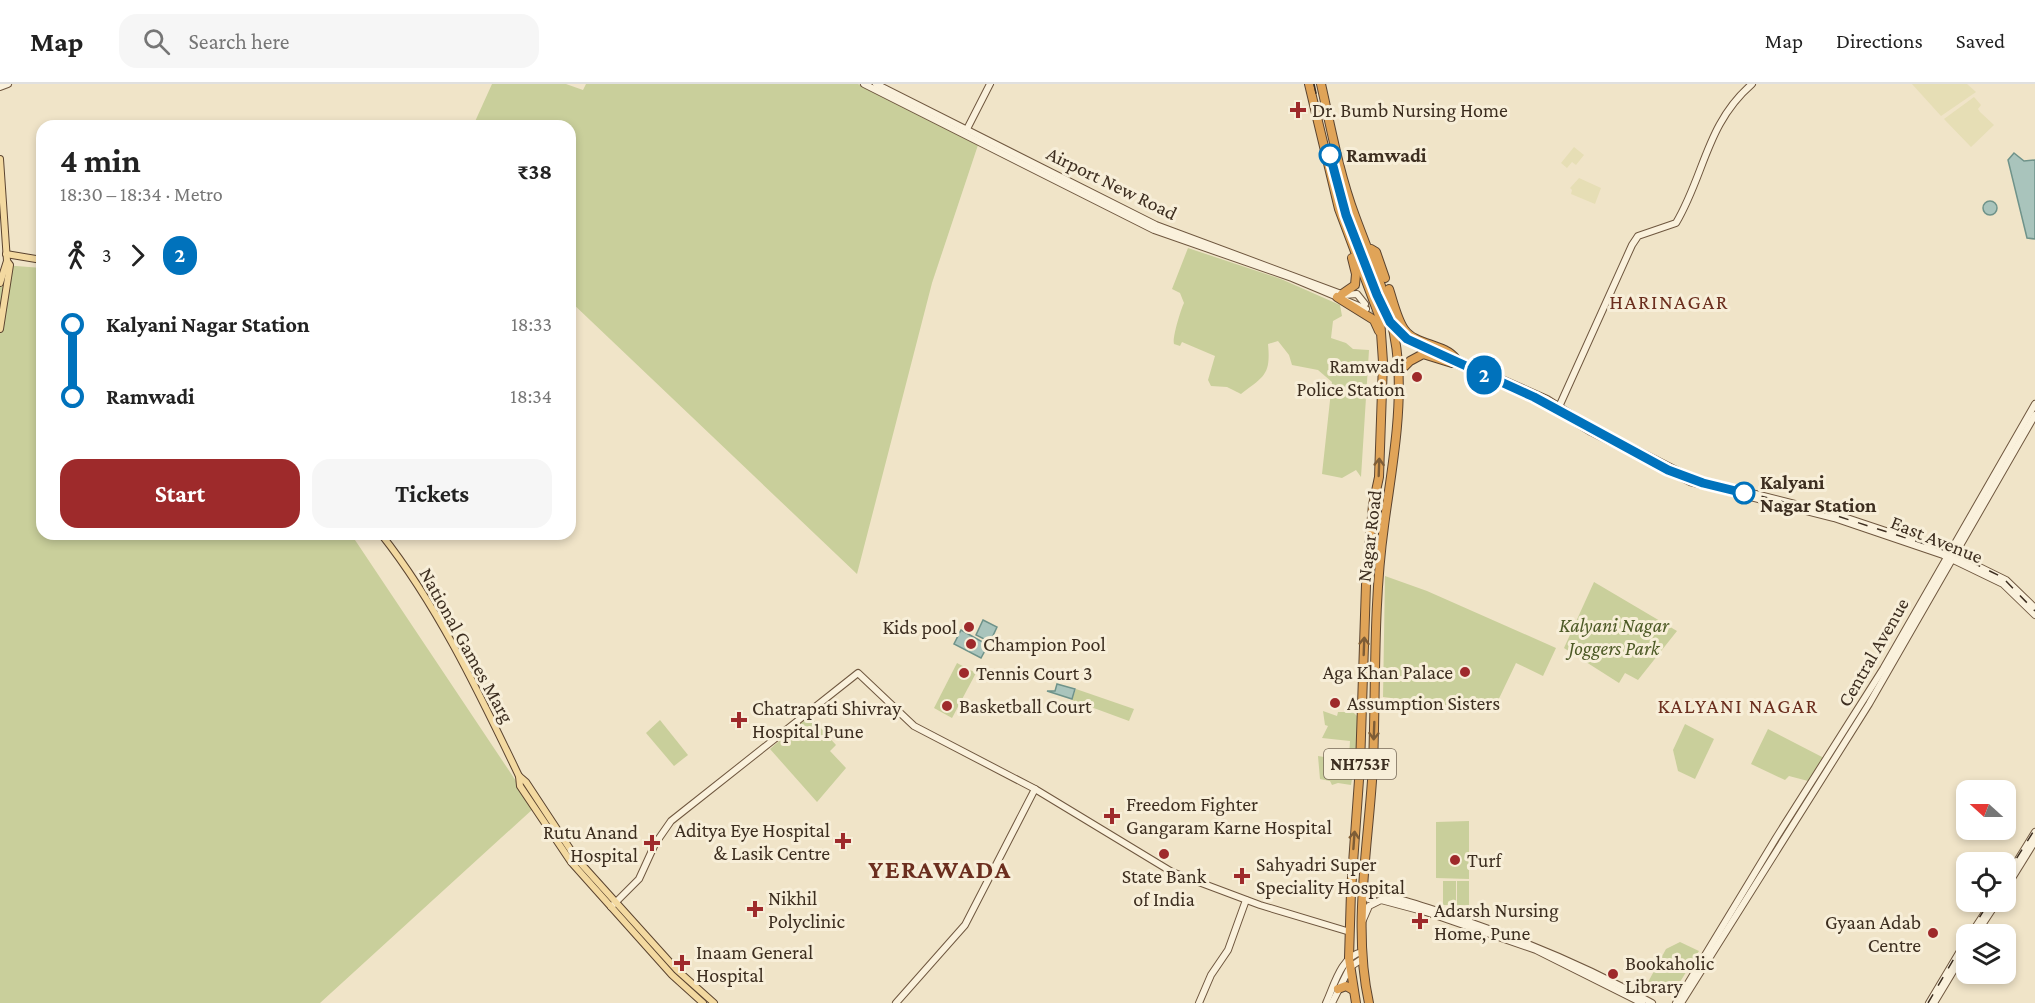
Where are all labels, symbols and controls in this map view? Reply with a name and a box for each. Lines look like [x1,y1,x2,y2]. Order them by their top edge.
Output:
search box [119,14,539,68]
icon: search [140,25,173,58]
text: Map [30,26,83,57]
text: Search here [188,29,289,54]
text: Map [1765,29,1803,53]
text: Directions [1836,29,1923,53]
text: Saved [1956,29,2005,53]
place label: Dr. Bumb Nursing Home [1312,99,1508,122]
marker: Dr. Bumb Nursing Home [1289,101,1307,119]
text: 4 min [60,142,141,179]
street label: Airport New Road [1043,142,1181,225]
marker: Ramwadi [1319,144,1341,166]
place label: Ramwadi [1346,144,1427,166]
text: ₹38 [517,159,552,184]
text: 18:30 – 18:34 · Metro [60,183,223,205]
icon: walk [60,239,93,272]
icon: forward [121,239,154,272]
text: 2 [175,243,185,267]
text: 3 [102,244,112,266]
district label: HARINAGAR [1609,290,1729,314]
text: Kalyani Nagar Station [106,312,310,337]
text: 18:33 [511,313,552,335]
place label: Ramwadi Police Station [1297,355,1405,400]
line badge: 2 [1464,356,1504,394]
text: 2 [1479,363,1489,387]
marker: Ramwadi Police Station [1410,370,1424,384]
text: Ramwadi [106,384,195,409]
text: 18:34 [510,385,552,407]
one-way arrow [1373,458,1385,478]
button: Start [60,459,300,528]
button: Tickets [312,459,552,528]
place label: Kalyani Nagar Station [1760,471,1877,516]
marker: Kalyani Nagar Station [1733,482,1755,504]
street label: Nagar Road [1352,488,1387,583]
street label: East Avenue [1888,511,1986,567]
street label: National Games Marg [414,564,519,727]
street label: Central Avenue [1833,594,1913,710]
park label: Kalyani Nagar Joggers Park [1559,614,1670,660]
place label: Kids pool [883,616,957,639]
marker: Kids pool [962,620,976,634]
place label: Champion Pool [983,633,1106,656]
one-way arrow [1358,636,1370,656]
marker: Champion Pool [964,637,978,651]
place label: Aga Khan Palace [1323,661,1453,684]
place label: Tennis Court 3 [976,662,1092,684]
marker: Aga Khan Palace [1458,665,1472,679]
marker: Tennis Court 3 [957,666,971,680]
place label: Assumption Sisters [1347,692,1500,715]
district label: KALYANI NAGAR [1657,694,1819,718]
place label: Basketball Court [959,695,1092,717]
marker: Assumption Sisters [1328,696,1342,710]
place label: Chatrapati Shivray Hospital Pune [752,697,902,743]
marker: Basketball Court [940,699,954,713]
marker: Chatrapati Shivray Hospital Pune [730,711,748,729]
one-way arrow [1368,721,1379,741]
road number: NH753F [1324,749,1396,779]
north arrow [1956,780,2016,840]
map controls [1956,780,2016,984]
place label: Freedom Fighter Gangaram Karne Hospital [1126,793,1332,839]
marker: Freedom Fighter Gangaram Karne Hospital [1103,807,1121,825]
place label: Aditya Eye Hospital & Lasik Centre [675,819,830,864]
place label: Rutu Anand Hospital [543,821,638,867]
one-way arrow [1348,831,1359,851]
marker: Aditya Eye Hospital & Lasik Centre [834,832,852,850]
marker: Rutu Anand Hospital [643,834,661,852]
marker: State Bank of India [1157,847,1171,861]
place label: Turf [1467,849,1502,871]
button: locate [1956,852,2016,912]
place label: Sahyadri Super Speciality Hospital [1256,853,1405,899]
marker: Turf [1448,853,1462,867]
district label: YERAWADA [868,855,1012,884]
place label: State Bank of India [1122,865,1207,910]
marker: Sahyadri Super Speciality Hospital [1233,867,1251,885]
place label: Nikhil Polyclinic [768,887,846,933]
place label: Adarsh Nursing Home, Pune [1434,899,1559,944]
marker: Nikhil Polyclinic [746,900,764,918]
place label: Gyaan Adab Centre [1825,911,1921,956]
marker: Adarsh Nursing Home, Pune [1411,912,1429,930]
button: layers [1956,924,2016,984]
marker: Gyaan Adab Centre [1926,926,1940,940]
place label: Inaam General Hospital [696,941,813,987]
place label: Bookaholic Library [1625,952,1715,998]
marker: Inaam General Hospital [673,954,691,972]
marker: Bookaholic Library [1606,967,1620,981]

